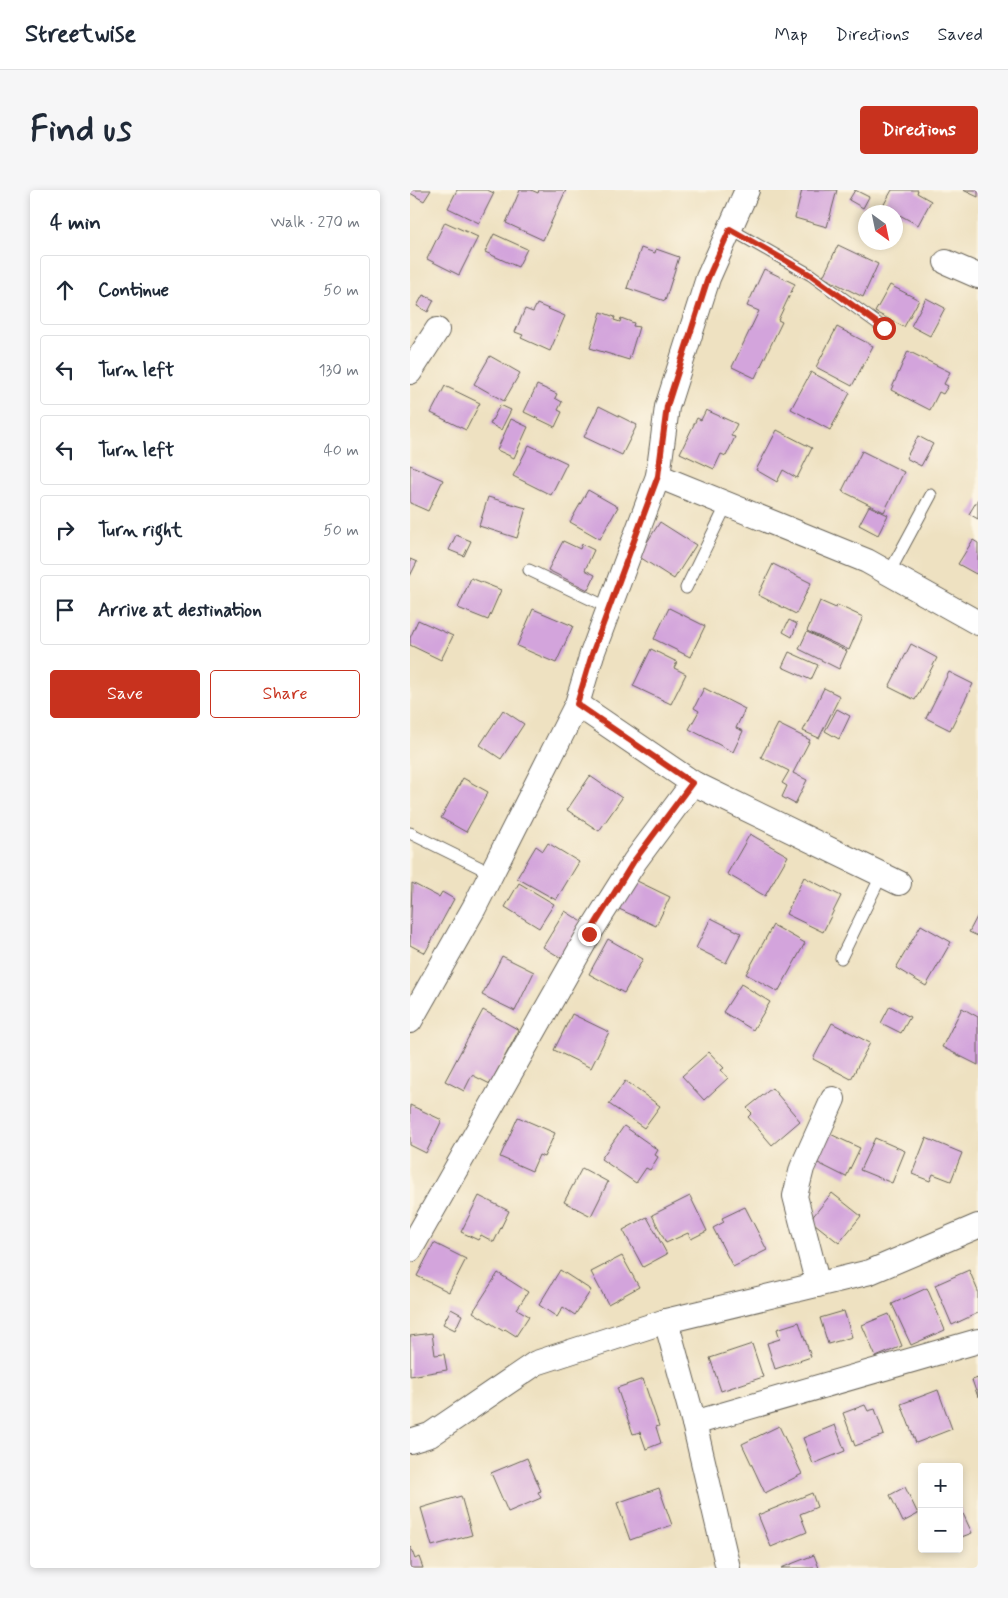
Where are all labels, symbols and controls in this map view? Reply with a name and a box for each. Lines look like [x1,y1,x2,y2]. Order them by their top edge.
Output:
text: Streetwise [25,19,136,50]
text: Map [775,23,808,47]
text: Directions [836,23,910,47]
text: Saved [938,23,983,47]
button: Directions [860,106,978,154]
text: Find us [30,107,132,153]
north arrow [858,205,903,250]
text: 4 min [50,209,101,237]
text: Walk · 270 m [271,212,360,233]
icon: ahead [51,276,79,304]
text: Continue [98,278,169,303]
text: 50 m [323,280,359,301]
route start [873,317,896,340]
icon: left [51,356,79,384]
text: Turn left [98,358,174,383]
text: 130 m [318,360,359,381]
icon: left [51,436,79,464]
text: Turn left [98,438,174,463]
text: 40 m [323,440,359,461]
icon: right [51,516,79,544]
text: Turn right [98,518,182,543]
text: 50 m [323,520,359,541]
icon: arrive [51,596,79,624]
text: Arrive at destination [98,598,262,623]
button: Save [50,670,200,718]
button: Share [210,670,360,718]
route end [578,923,601,946]
map controls [918,1463,963,1553]
button: + [918,1463,963,1508]
button: − [918,1508,963,1553]

